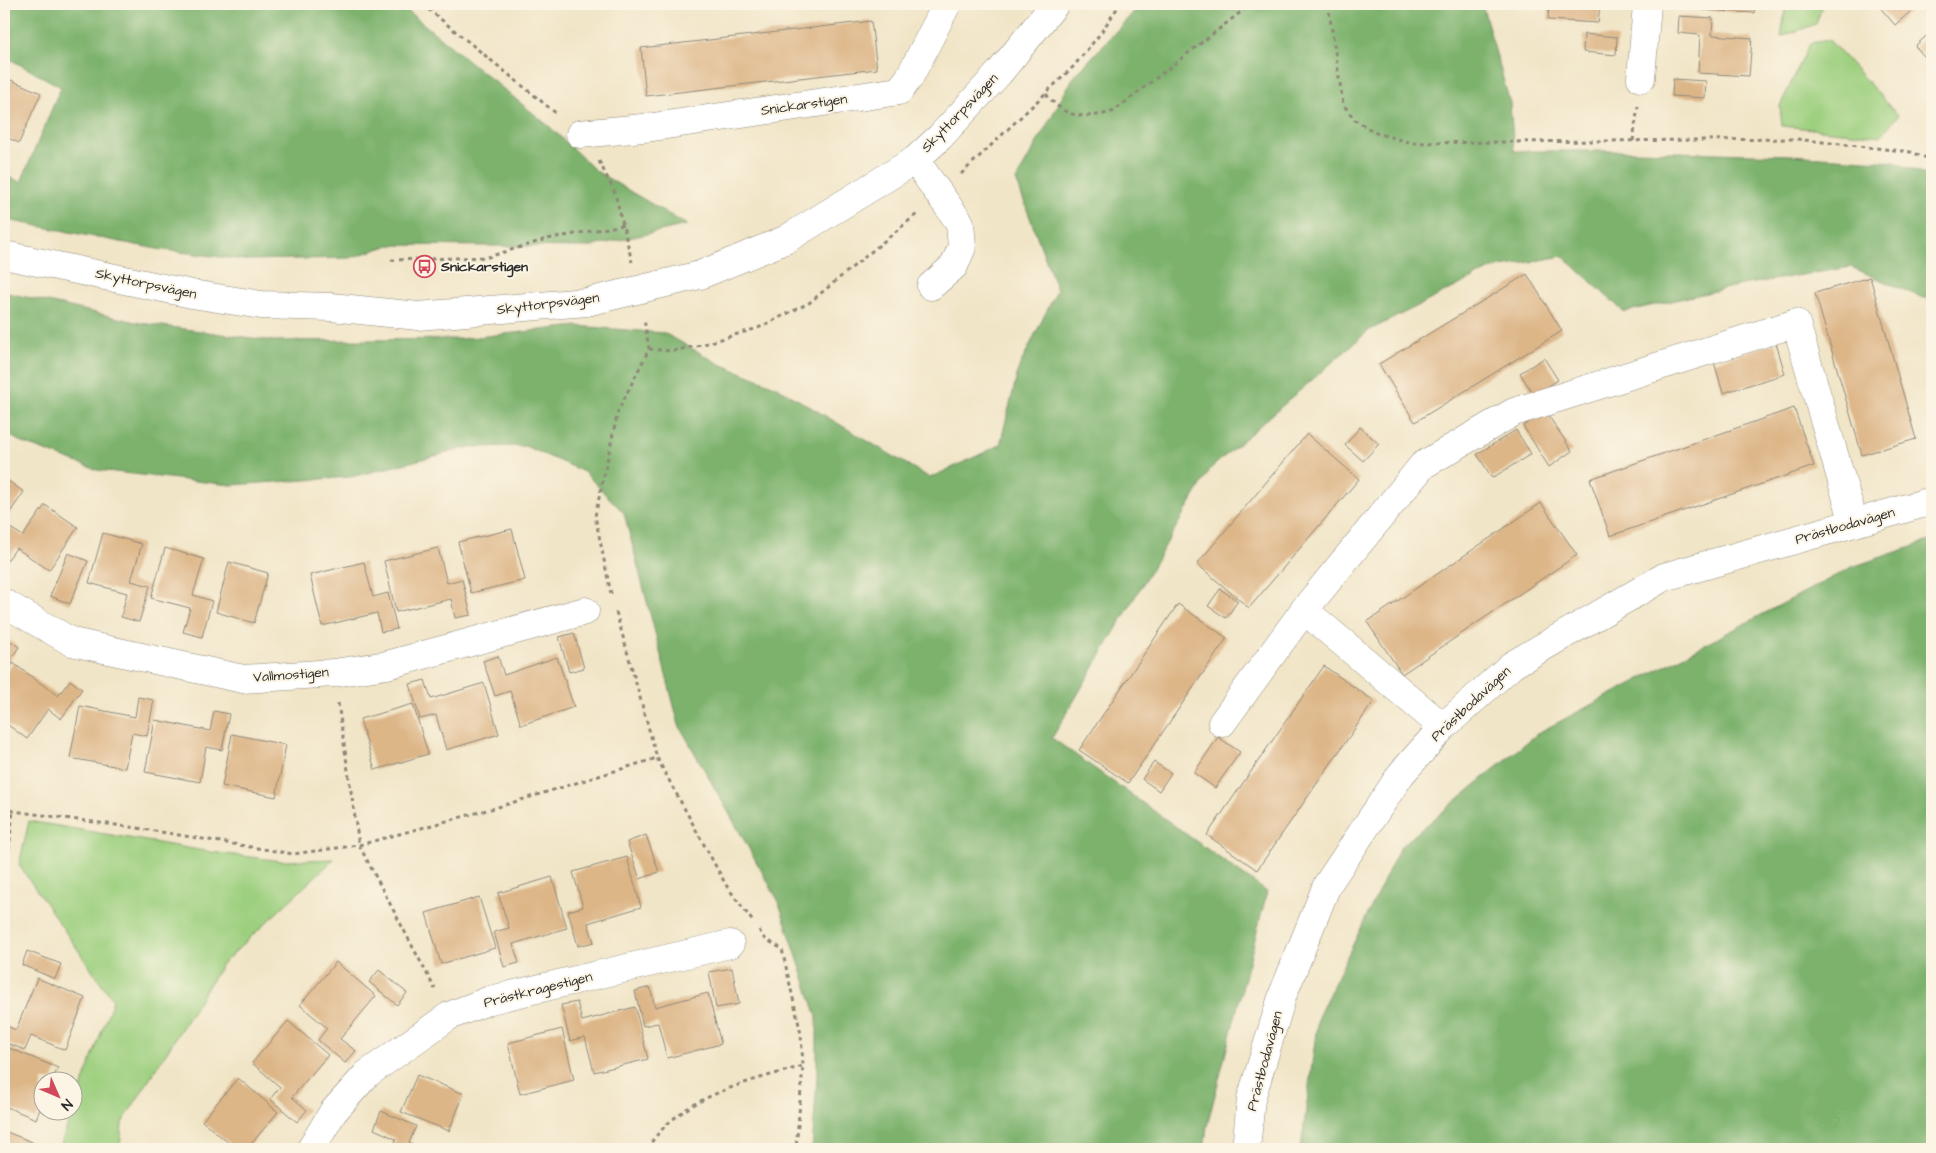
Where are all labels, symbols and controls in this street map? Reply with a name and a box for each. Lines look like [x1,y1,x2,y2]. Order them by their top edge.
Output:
street label: Skyttorpsvägen [917,69,1003,157]
street label: Snickarstigen [760,89,848,121]
bus stop icon: Snickarstigen [413,255,437,279]
place label: Snickarstigen [440,257,528,278]
street label: Skyttorpsvägen [93,263,199,305]
street label: Skyttorpsvägen [496,288,600,320]
street label: Prästbodavägen [1793,502,1897,550]
street label: Vallmostigen [253,662,329,688]
street label: Prästbodavägen [1427,662,1515,746]
street label: Prästkragestigen [482,967,594,1013]
street label: Prästbodavägen [1242,1009,1288,1113]
north arrow [32,1070,82,1120]
text: N [56,1094,77,1115]

